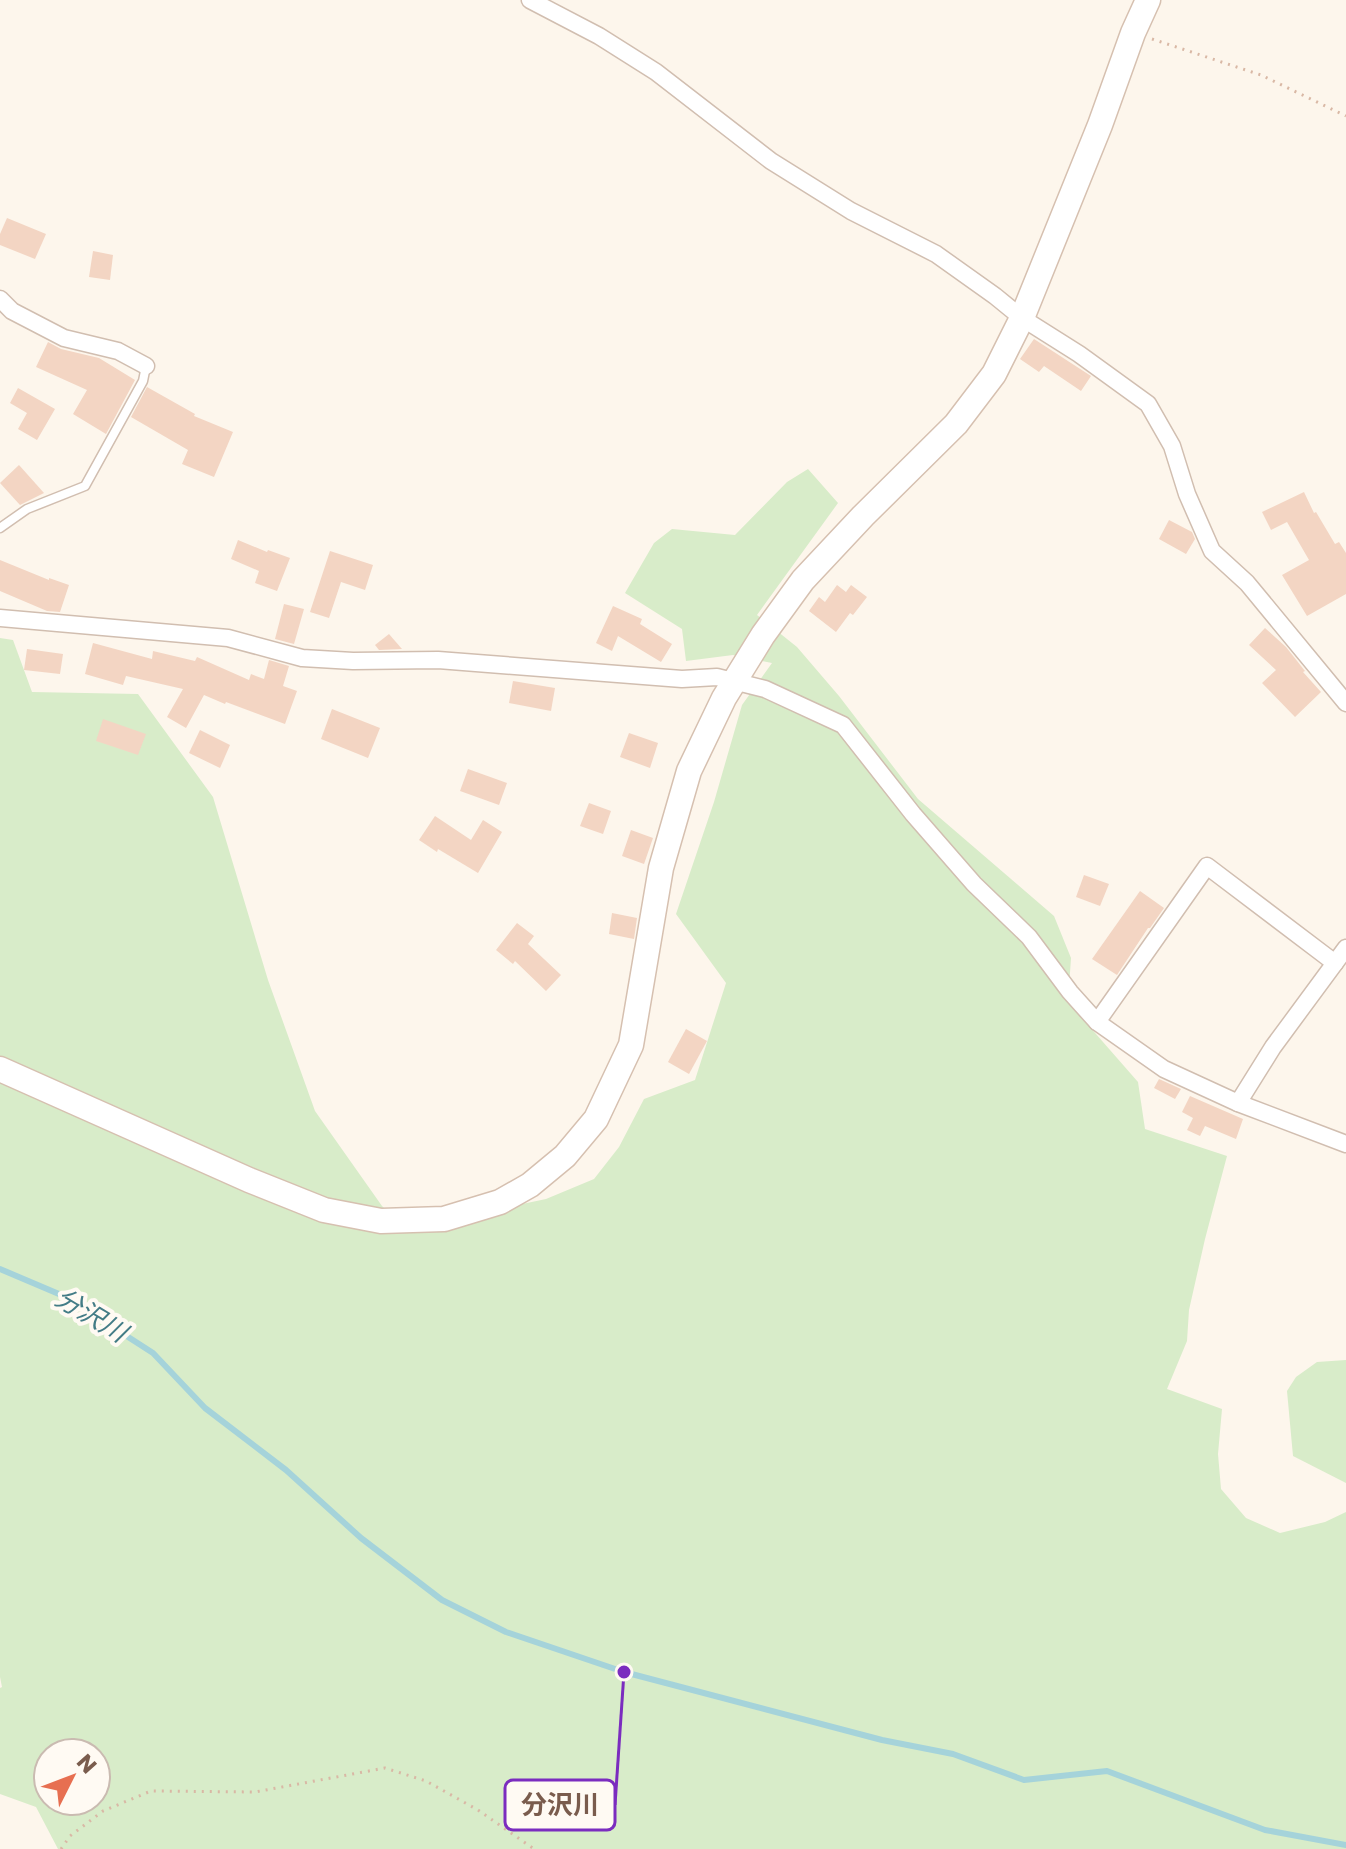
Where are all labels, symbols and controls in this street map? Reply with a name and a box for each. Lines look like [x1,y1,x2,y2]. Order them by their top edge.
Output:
water label: 分沢川 [48,1279,136,1352]
north arrow [32,1737,112,1817]
text: N [69,1747,104,1780]
callout: 分沢川 [505,1780,615,1830]
text: 分沢川 [521,1787,599,1823]

